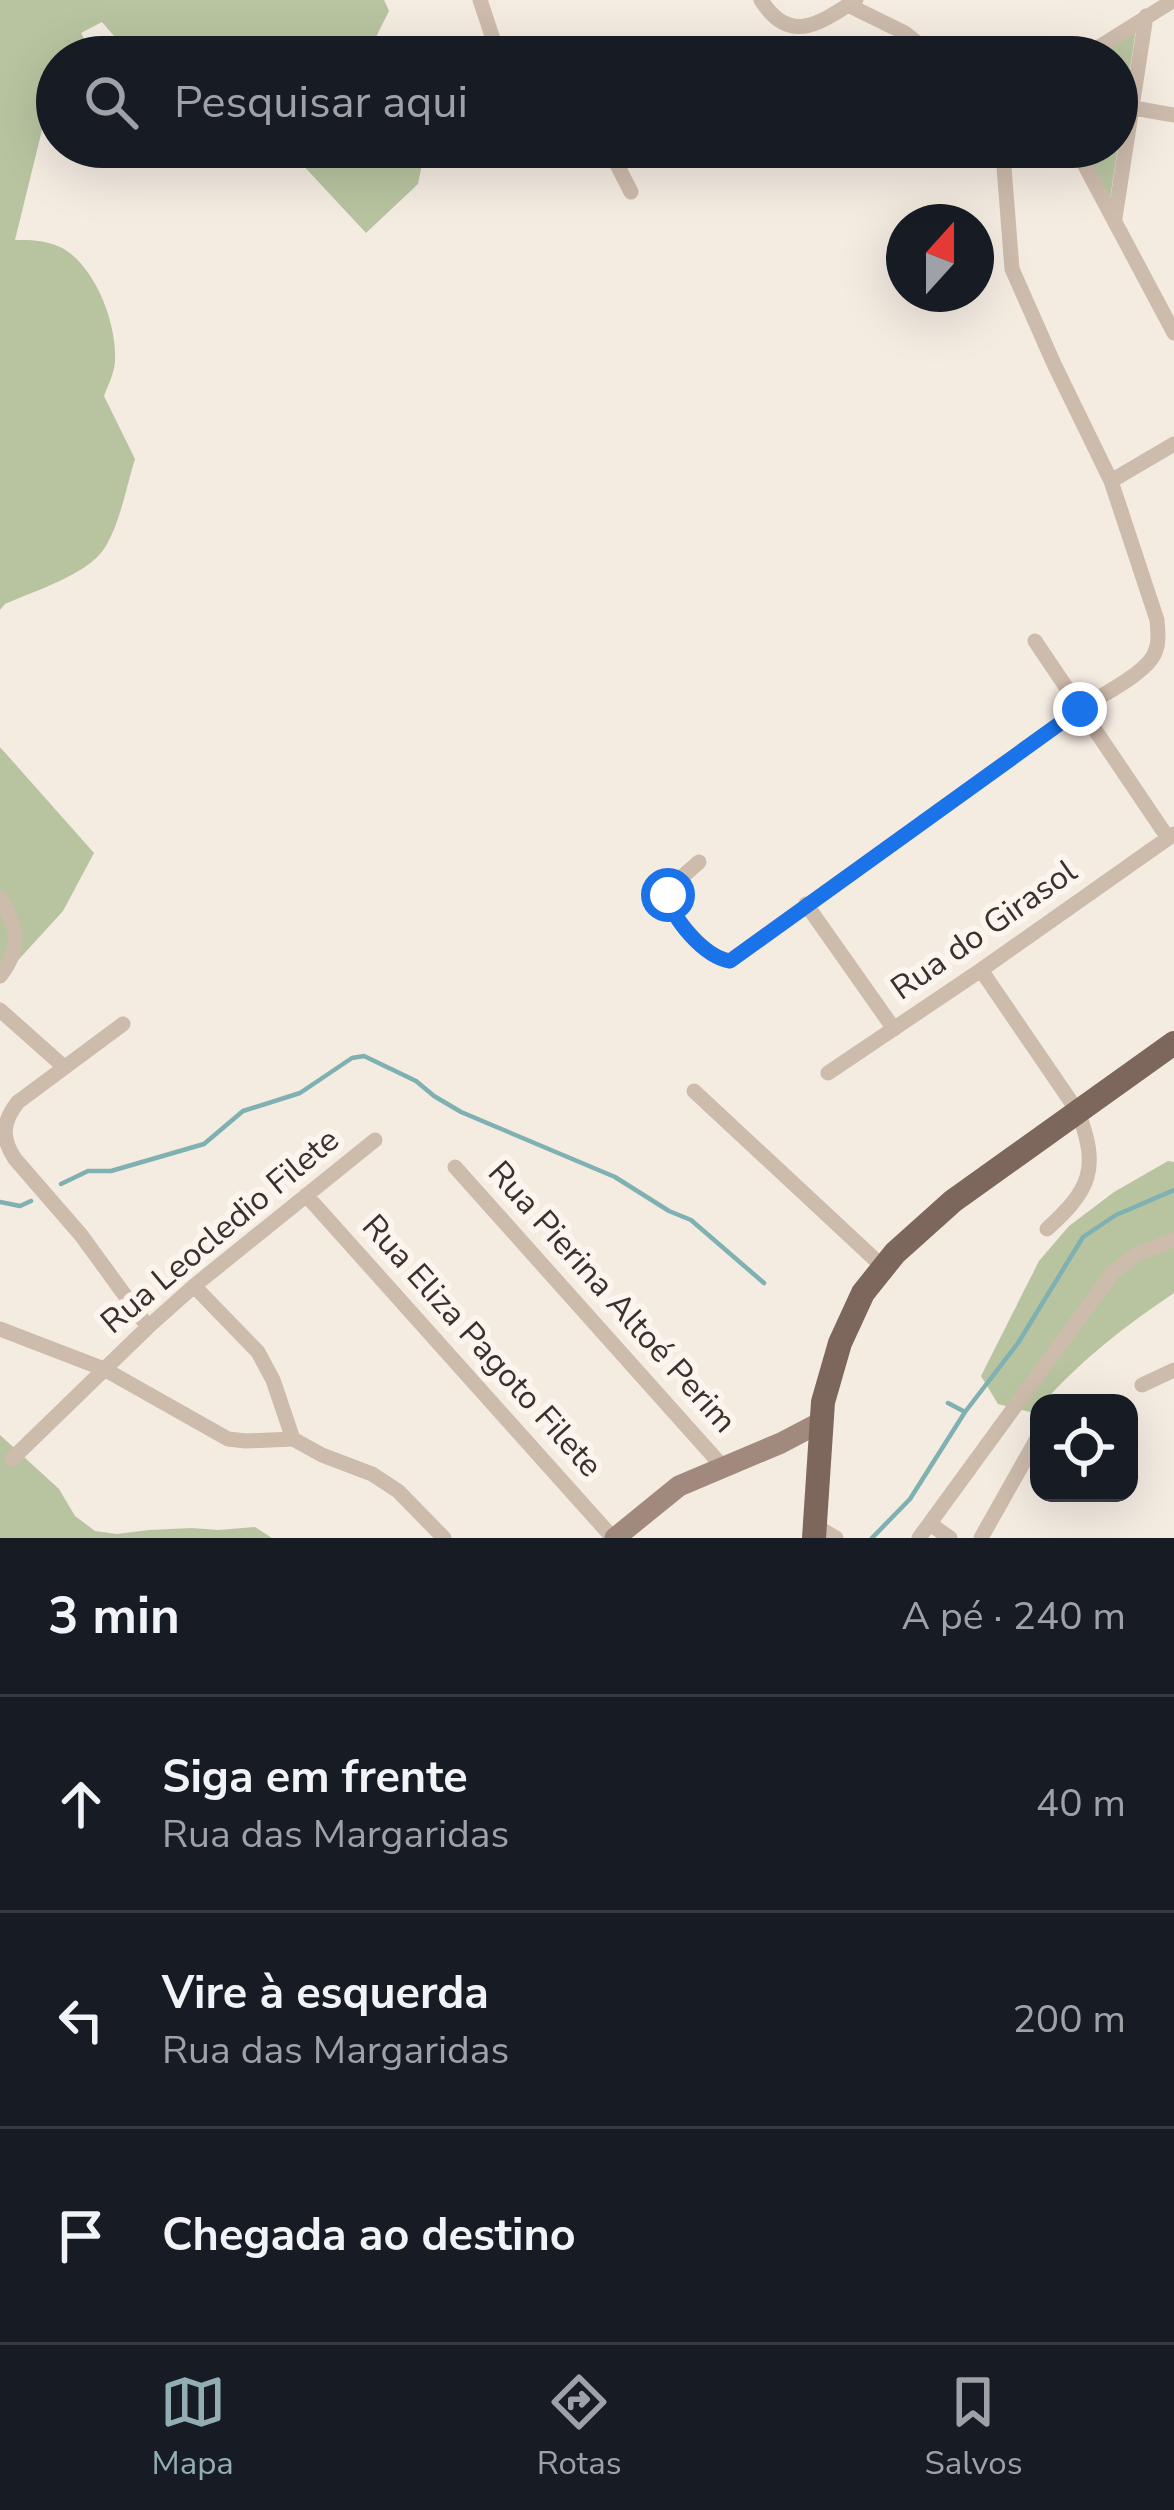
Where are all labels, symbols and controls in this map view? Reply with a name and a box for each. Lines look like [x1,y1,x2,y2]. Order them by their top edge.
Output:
search box [36,36,1138,168]
icon: search [78,69,144,135]
text: Pesquisar aqui [174,72,468,133]
north arrow [886,204,994,312]
route end [1053,682,1107,736]
street label: Rua do Girasol [882,849,1086,1011]
route start [641,868,695,922]
street label: Rua Leocledio Filete [91,1118,349,1344]
street label: Rua Pierina Altoé Perim [478,1151,746,1443]
street label: Rua Eliza Pagoto Filete [352,1205,612,1487]
map controls [1030,1394,1138,1502]
button: locate [1030,1394,1138,1502]
text: 3 min [48,1581,180,1651]
text: A pé · 240 m [902,1590,1126,1643]
text: Siga em frente [162,1747,468,1808]
icon: ahead [48,1771,114,1837]
text: 40 m [1036,1777,1126,1830]
text: Rua das Margaridas [162,1808,509,1861]
text: Vire à esquerda [162,1963,489,2024]
icon: left [48,1987,114,2053]
text: 200 m [1012,1993,1126,2046]
text: Rua das Margaridas [162,2024,509,2077]
icon: arrive [48,2203,114,2269]
text: Chegada ao destino [162,2205,576,2266]
tab: Mapa [151,2369,234,2486]
tab: Rotas [537,2369,622,2486]
tab: Salvos [924,2369,1023,2486]

